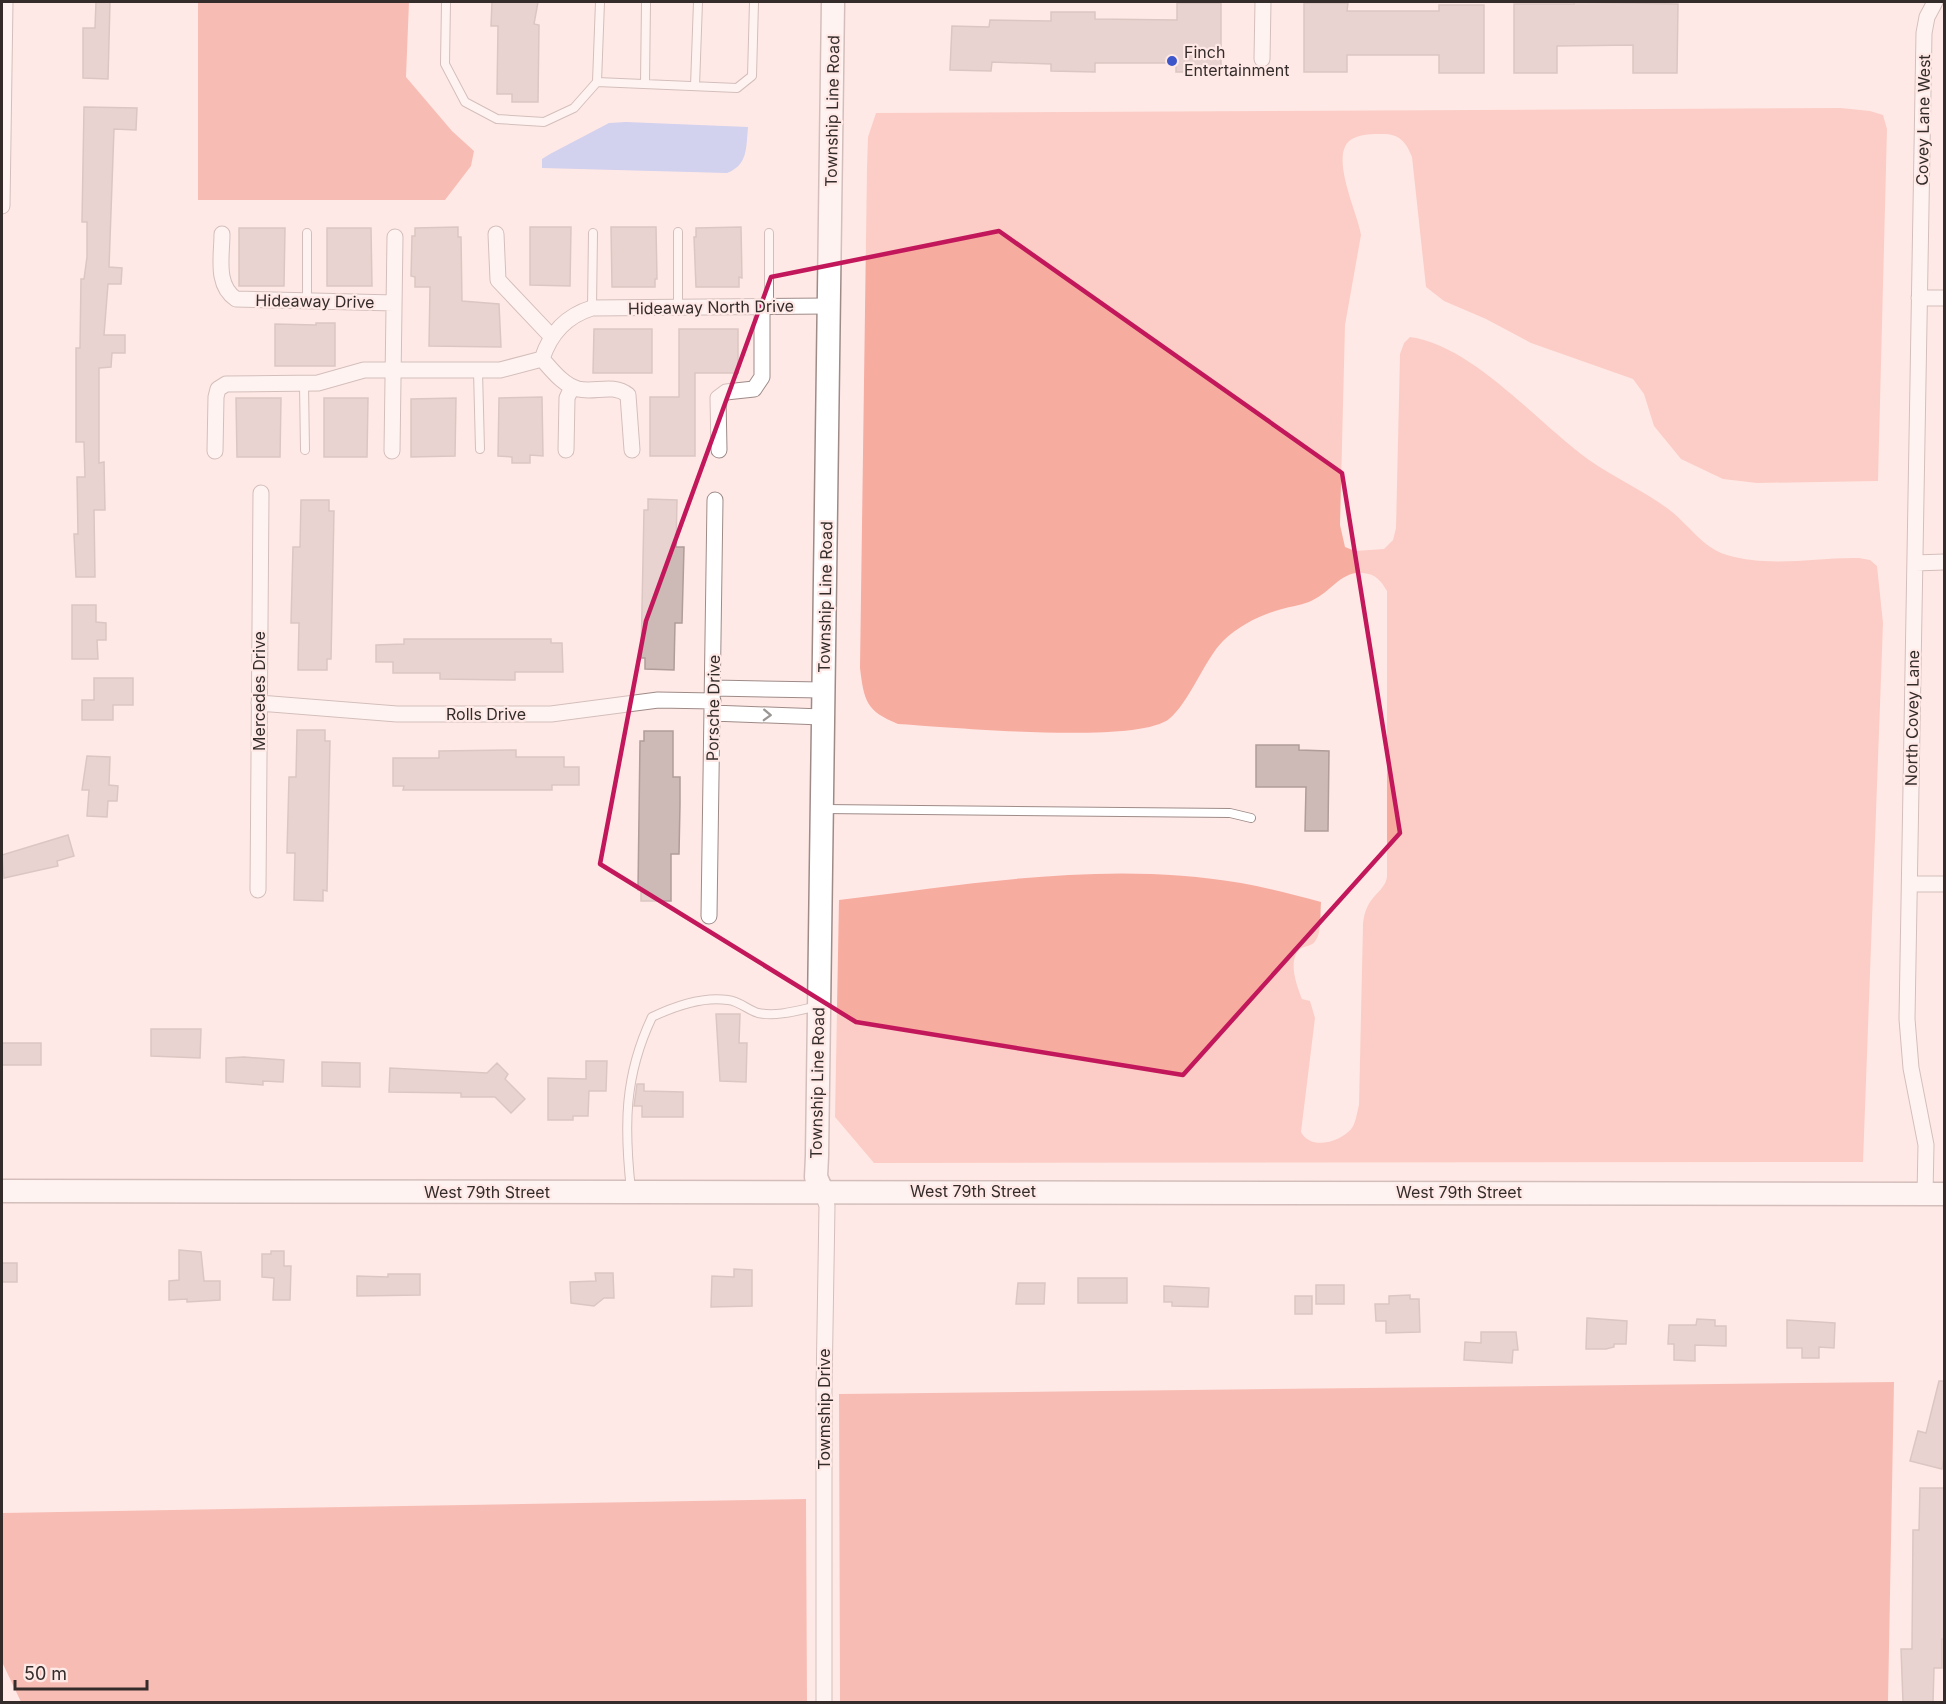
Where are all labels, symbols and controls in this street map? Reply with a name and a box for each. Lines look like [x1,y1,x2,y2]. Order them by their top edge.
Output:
street label: Township Line Road [821,35,843,187]
place label: Finch Entertainment [1184,42,1289,80]
marker: Finch Entertainment [1165,54,1179,68]
street label: Covey Lane West [1912,54,1934,186]
street label: Hideaway Drive [255,290,375,312]
street label: Hideaway North Drive [628,296,794,318]
street label: Township Line Road [814,521,836,673]
street label: Mercedes Drive [249,631,269,751]
street label: North Covey Lane [1901,650,1923,786]
street label: Porsche Drive [702,655,724,761]
street label: Rolls Drive [446,704,526,724]
one-way arrow [763,708,772,721]
street label: Township Line Road [806,1007,828,1159]
street label: West 79th Street [910,1181,1036,1201]
street label: West 79th Street [424,1182,550,1202]
street label: West 79th Street [1396,1182,1522,1202]
street label: Towmship Drive [814,1348,834,1470]
scale bar [15,1653,147,1691]
text: 50 m [24,1663,67,1684]

